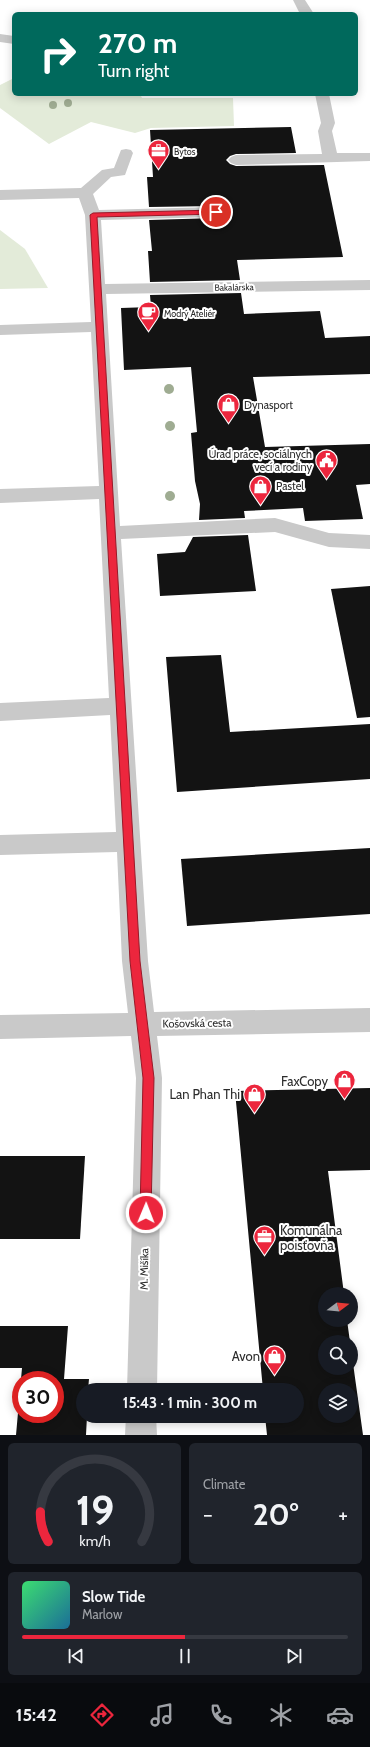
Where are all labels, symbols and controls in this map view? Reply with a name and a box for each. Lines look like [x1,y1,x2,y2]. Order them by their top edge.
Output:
text: 270 m [98,26,177,60]
icon: right [32,28,84,80]
text: Turn right [98,60,169,82]
office icon: Bytos [145,138,171,171]
place label: Bytos [174,146,196,157]
pin [199,195,233,229]
icon: arrive [205,201,227,223]
street label: Bakalárska [214,281,254,293]
cafe icon: Modrý Ateliér [135,300,161,333]
place label: Modrý Ateliér [164,308,215,319]
shop icon: Dynasport [216,392,242,425]
place label: Dynasport [244,398,293,412]
place label: Úrad práce, sociálnych vecí a rodiny [209,447,312,474]
public building icon: Úrad práce, sociálnych vecí a rodiny [314,447,340,480]
shop icon: Pastel [248,473,274,506]
place label: Pastel [276,479,304,493]
street label: Košovská cesta [162,1015,232,1031]
shop icon: FaxCopy [331,1068,357,1101]
place label: FaxCopy [281,1073,328,1089]
shop icon: Lan Phan Thi [242,1081,268,1114]
place label: Lan Phan Thi [170,1086,240,1102]
position arrow [125,1192,167,1234]
place label: Komunálna poisťovňa [280,1222,343,1253]
office icon: Komunálna poisťovňa [251,1224,277,1257]
street label: M. Mišíka [137,1247,151,1290]
north arrow [318,1287,358,1327]
map controls [318,1287,358,1423]
button: search [318,1335,358,1375]
shop icon: Avon [262,1343,288,1376]
place label: Avon [232,1348,260,1364]
speed limit sign: 30 [12,1371,64,1423]
button: layers [318,1383,358,1423]
text: 15:43 · 1 min · 300 m [123,1394,257,1412]
text: Climate [203,1476,245,1492]
text: 19 [75,1484,114,1534]
text: 20° [253,1496,298,1533]
text: − [203,1501,213,1528]
text: + [338,1501,348,1528]
text: km/h [79,1531,110,1549]
text: Slow Tide [82,1588,145,1606]
text: Marlow [82,1606,122,1622]
icon: previous [65,1645,87,1667]
icon: pause [174,1645,196,1667]
icon: next [283,1645,305,1667]
icon: directions [88,1701,116,1729]
icon: music [148,1701,176,1729]
icon: phone [207,1701,235,1729]
icon: climate [267,1701,295,1729]
icon: car [326,1701,354,1729]
text: 15:42 [16,1704,57,1726]

